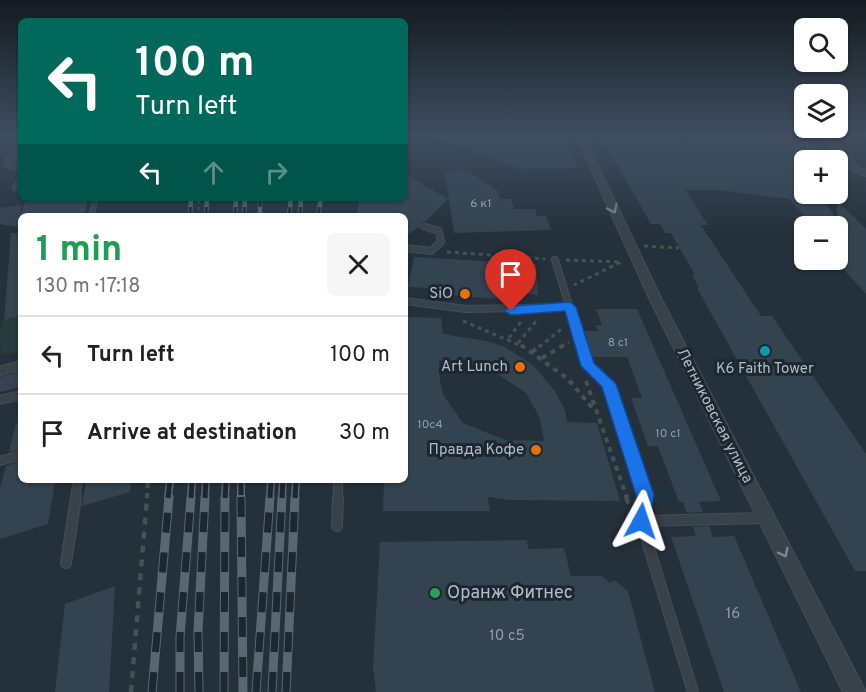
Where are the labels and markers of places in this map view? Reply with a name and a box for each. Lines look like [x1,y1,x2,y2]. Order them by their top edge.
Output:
pin [485,249,536,311]
place label: SiO [429,285,453,304]
marker: SiO [458,287,472,301]
marker: К6 Faith Tower [758,344,772,358]
place label: Art Lunch [441,358,508,377]
marker: Art Lunch [513,360,527,374]
place label: К6 Faith Tower [716,360,814,379]
place label: Правда Кофе [429,441,524,460]
marker: Правда Кофе [529,443,543,457]
place label: Оранж Фитнес [447,582,573,605]
marker: Оранж Фитнес [428,586,442,600]

